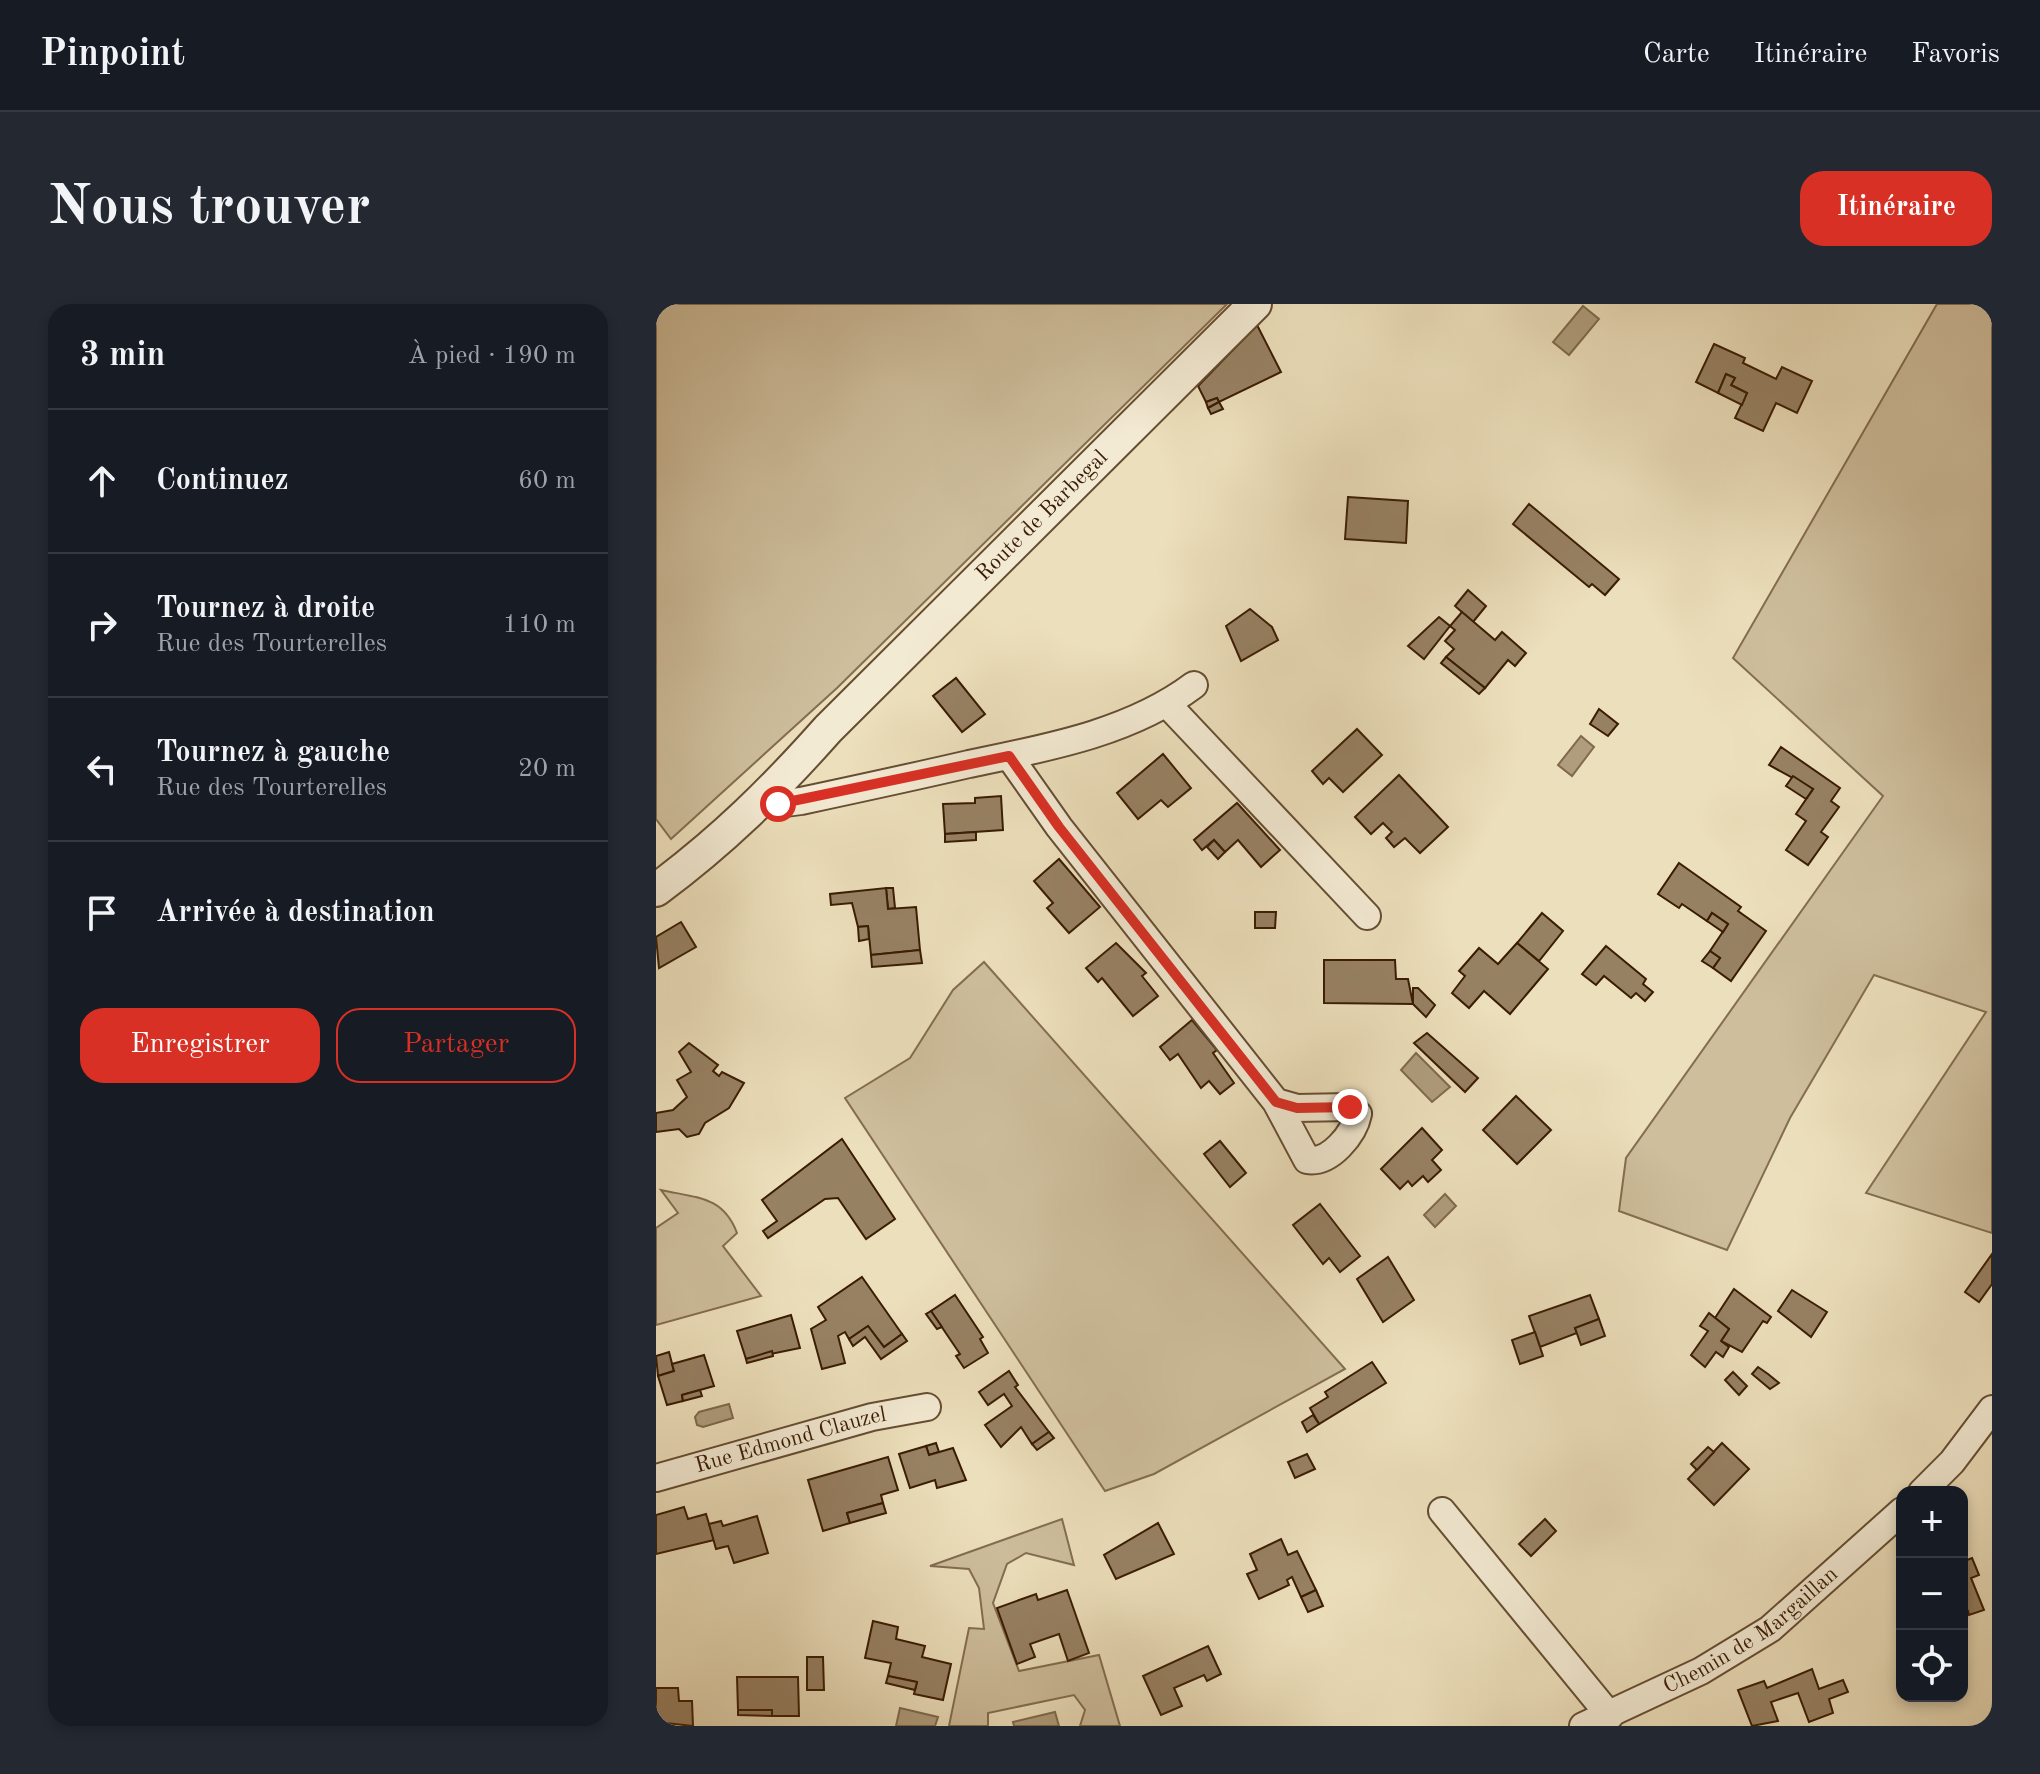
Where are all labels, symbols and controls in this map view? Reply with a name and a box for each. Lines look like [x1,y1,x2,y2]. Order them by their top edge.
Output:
text: Pinpoint [40,36,185,74]
text: Carte [1643,41,1710,69]
text: Itinéraire [1754,41,1867,69]
text: Favoris [1911,41,2000,69]
button: Itinéraire [1800,171,1992,246]
text: Nous trouver [48,180,371,236]
text: 3 min [80,339,165,373]
text: À pied · 190 m [408,343,576,369]
street label: Route de Barbegal [972,446,1112,586]
icon: ahead [80,459,124,503]
text: Continuez [156,466,289,496]
text: 60 m [518,468,576,494]
text: Tournez à droite [156,594,375,624]
icon: right [80,603,124,647]
text: 110 m [503,612,576,638]
text: Rue des Tourterelles [156,631,387,657]
text: Tournez à gauche [156,738,390,768]
icon: left [80,747,124,791]
text: 20 m [518,756,576,782]
text: Rue des Tourterelles [156,775,387,801]
route start [760,786,796,822]
icon: arrive [80,891,124,935]
text: Arrivée à destination [156,898,435,928]
button: Enregistrer [80,1008,320,1083]
button: Partager [336,1008,576,1083]
route end [1332,1089,1368,1125]
street label: Rue Edmond Clauzel [693,1404,888,1477]
map controls [1896,1486,1968,1702]
button: + [1896,1486,1968,1558]
button: − [1896,1558,1968,1630]
street label: Chemin de Margaillan [1660,1563,1842,1698]
button: locate [1896,1630,1968,1702]

